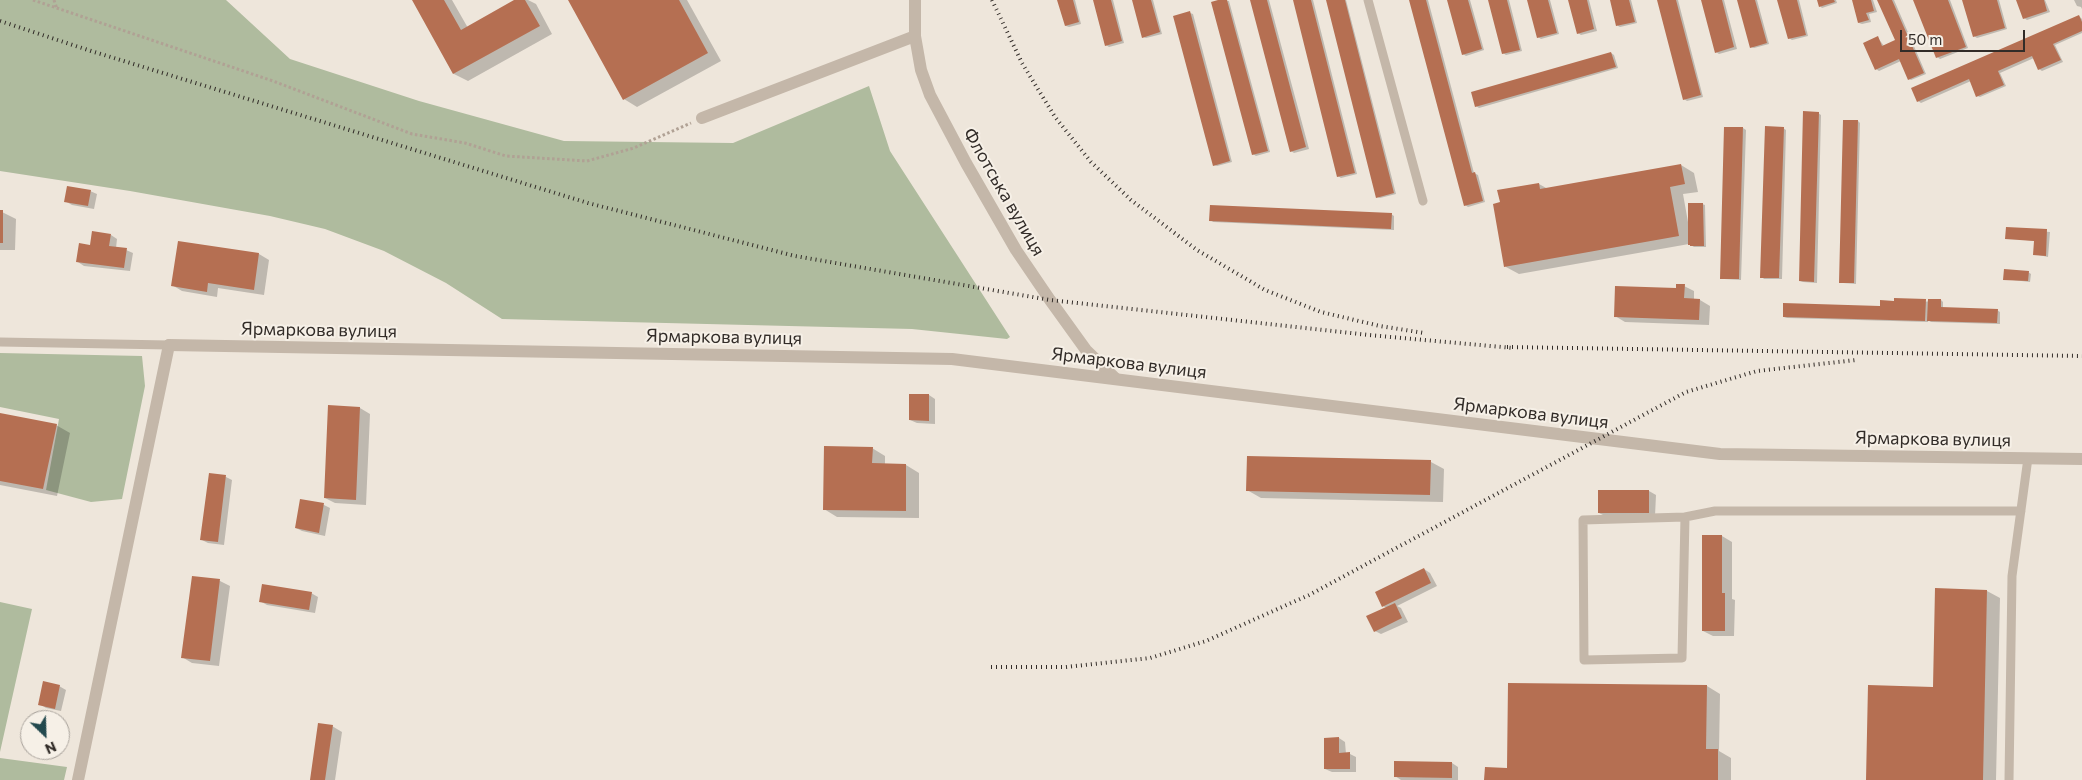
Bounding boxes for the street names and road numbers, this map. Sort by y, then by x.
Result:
street label: Флотська вулиця [959,124,1049,260]
street label: Ярмаркова вулиця [241,318,397,342]
street label: Ярмаркова вулиця [646,325,802,349]
street label: Ярмаркова вулиця [1050,343,1208,383]
street label: Ярмаркова вулиця [1452,393,1610,433]
street label: Ярмаркова вулиця [1855,427,2011,451]

